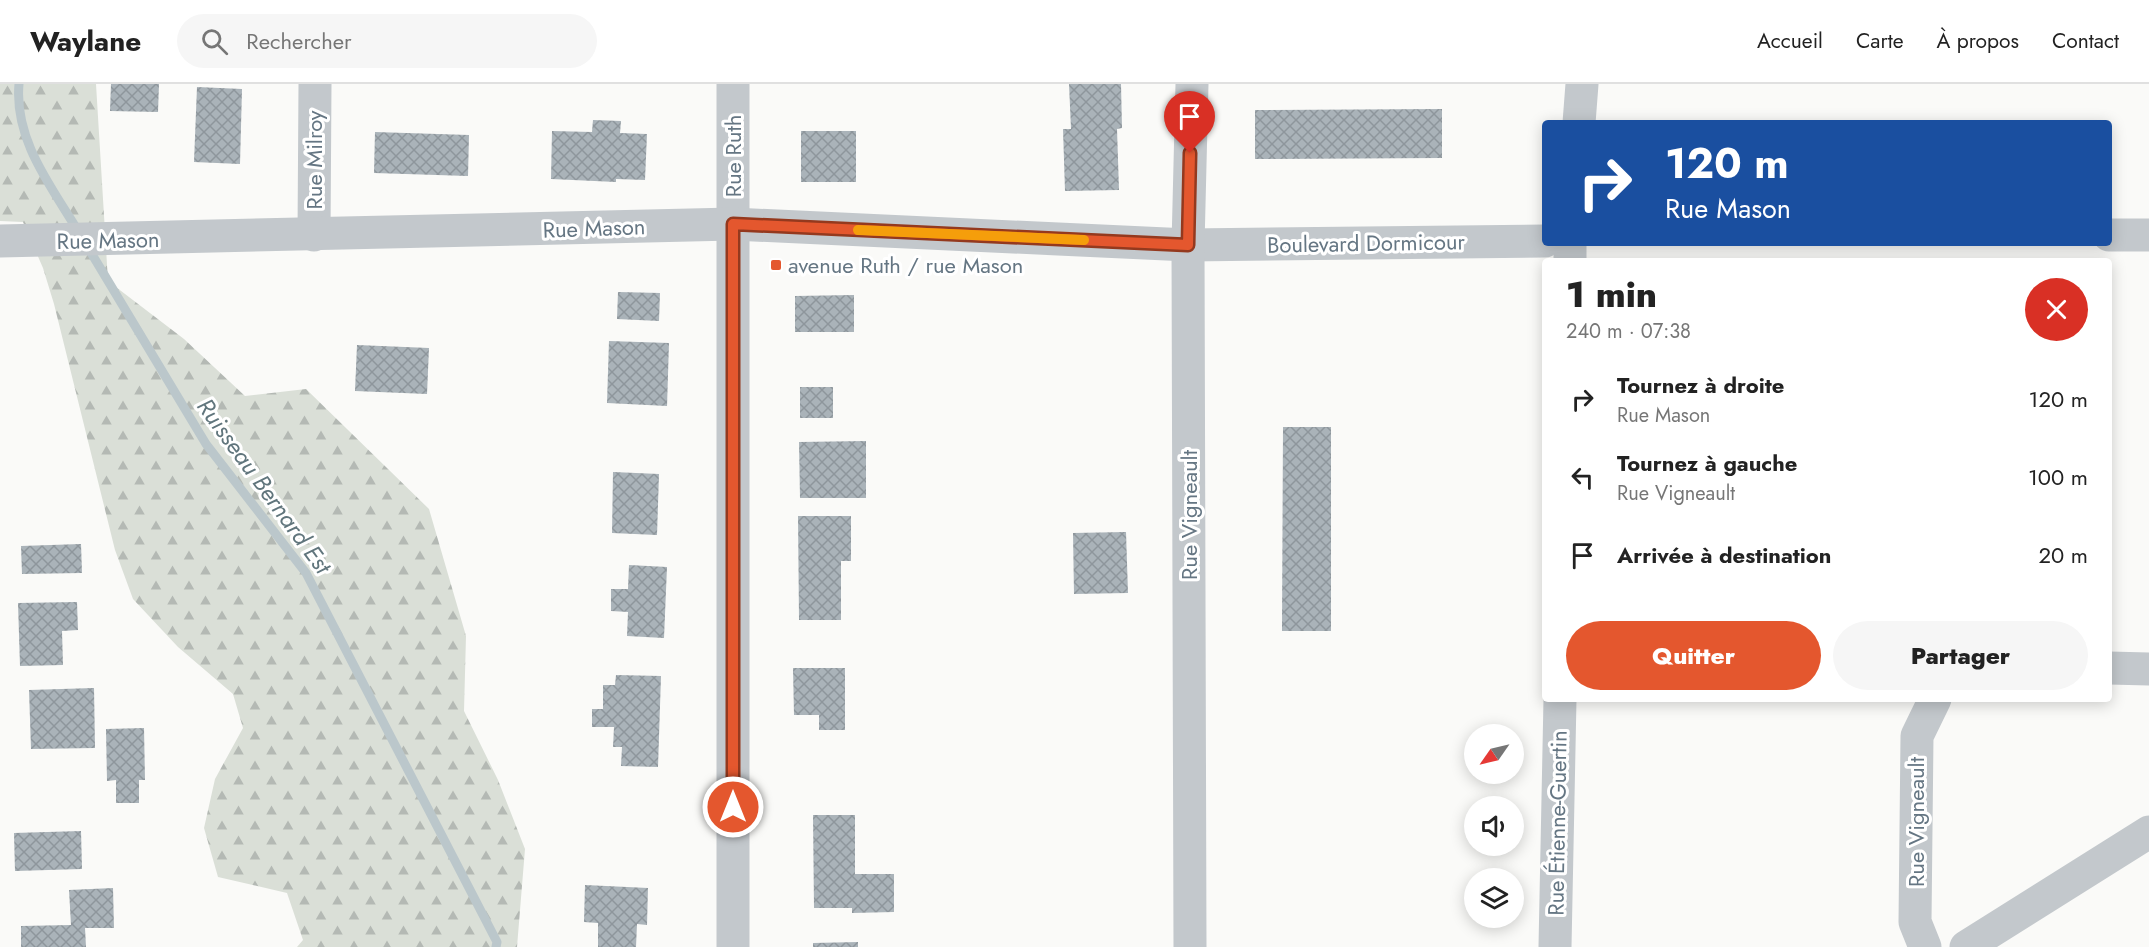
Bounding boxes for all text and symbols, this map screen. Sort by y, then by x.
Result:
search box [177,14,597,68]
text: Waylane [30,21,141,62]
icon: search [198,25,231,58]
text: Rechercher [246,25,352,57]
text: Accueil [1757,26,1823,56]
text: Carte [1856,26,1904,56]
text: À propos [1937,26,2019,56]
text: Contact [2052,26,2119,56]
pin [1164,91,1215,153]
icon: arrive [1173,100,1206,133]
street label: Rue Milroy [298,110,330,209]
street label: Rue Ruth [717,115,749,197]
text: 120 m [1665,133,1789,194]
icon: right [1566,144,1644,222]
text: Rue Mason [1665,189,1791,228]
street label: Rue Mason [542,210,646,246]
street label: Rue Mason [56,223,160,257]
street label: Boulevard Dormicour [1267,225,1466,261]
place label: avenue Ruth / rue Mason [788,249,1023,281]
marker: avenue Ruth / rue Mason [769,258,783,272]
text: 1 min [1566,268,1657,320]
button: close [2025,278,2088,341]
text: 240 m · 07:38 [1566,317,1691,346]
text: Tournez à droite [1617,369,1784,401]
icon: right [1566,383,1599,416]
text: 120 m [2029,383,2088,415]
water label: Ruisseau Bernard Est [189,391,341,582]
text: Rue Mason [1617,401,1710,430]
text: Tournez à gauche [1617,447,1797,479]
street label: Rue Vigneault [1173,449,1205,580]
icon: left [1566,461,1599,494]
text: 100 m [2028,461,2088,493]
text: Rue Vigneault [1617,479,1735,508]
icon: arrive [1566,539,1599,572]
text: Arrivée à destination [1617,539,1831,571]
text: 20 m [2039,539,2088,571]
button: Quitter [1566,621,1821,690]
button: Partager [1833,621,2088,690]
north arrow [1464,724,1524,784]
map controls [1464,724,1524,928]
street label: Rue Étienne-Guertin [1539,730,1575,916]
street label: Rue Vigneault [1900,756,1932,887]
position arrow [701,775,765,839]
button: sound [1464,796,1524,856]
button: layers [1464,868,1524,928]

